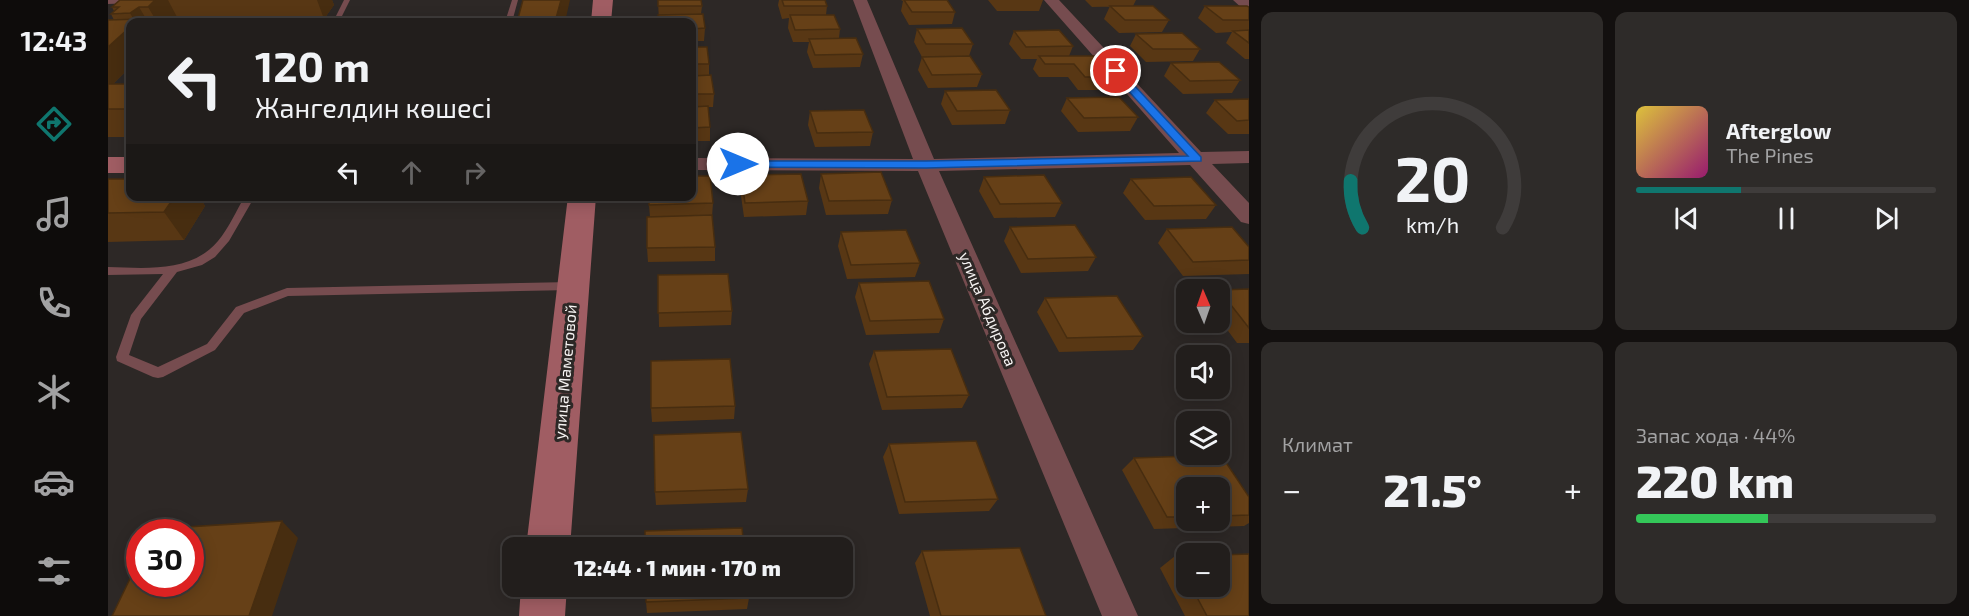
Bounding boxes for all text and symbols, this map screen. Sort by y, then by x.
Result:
text: 12:43 [21,24,87,56]
text: 120 m [255,40,370,90]
icon: left [156,42,234,120]
pin [1090,45,1141,96]
icon: arrive [1099,54,1132,87]
text: Жангелдин көшесі [255,91,492,123]
icon: directions [33,103,75,145]
text: Afterglow [1726,117,1831,143]
position arrow [706,132,770,196]
text: 20 [1394,140,1470,215]
text: The Pines [1726,143,1814,167]
icon: left [332,156,365,189]
icon: ahead [395,156,428,189]
icon: right [458,156,491,189]
icon: music [33,193,75,235]
icon: previous [1670,202,1703,235]
icon: pause [1770,202,1803,235]
icon: next [1870,202,1903,235]
text: km/h [1405,212,1459,237]
street label: улица Абдирова [955,249,1021,369]
north arrow [1176,279,1230,333]
map controls [1176,279,1230,597]
icon: phone [33,282,75,324]
street label: улица Маметовой [549,304,581,440]
button: sound [1176,345,1230,399]
icon: climate [33,371,75,413]
button: layers [1176,411,1230,465]
text: Запас хода · 44% [1636,423,1795,447]
text: Климат [1282,432,1353,456]
text: 220 km [1636,453,1794,507]
icon: car [33,461,75,503]
text: 21.5° [1383,462,1482,516]
text: − [1282,469,1301,509]
text: + [1564,469,1582,509]
button: + [1176,477,1230,531]
speed limit sign: 30 [126,519,204,597]
button: − [1176,543,1230,597]
icon: filters [33,550,75,592]
text: 12:44 · 1 мин · 170 m [574,554,781,580]

